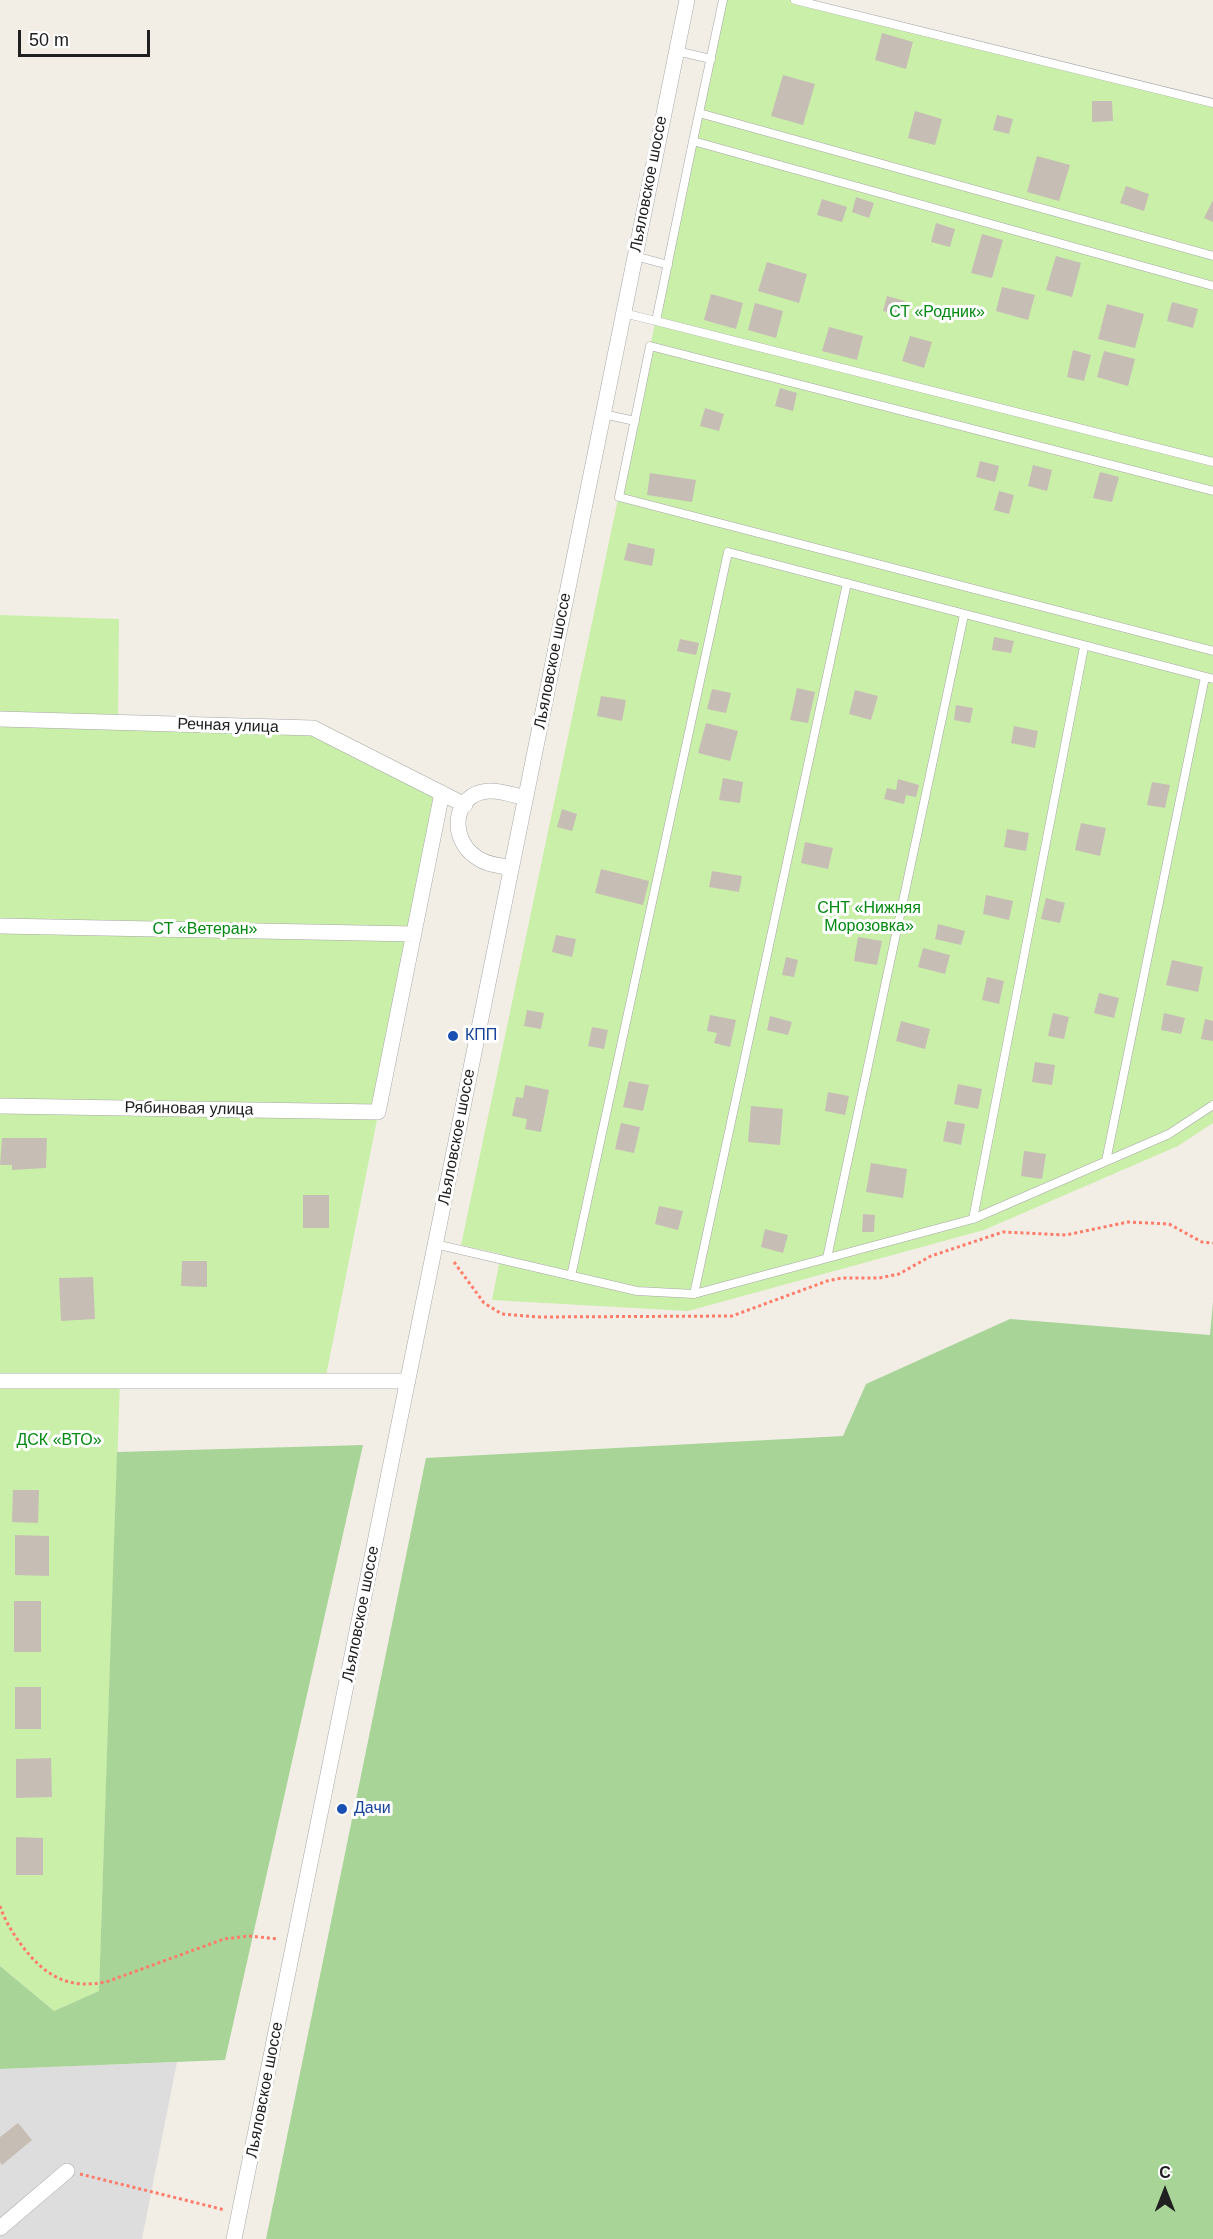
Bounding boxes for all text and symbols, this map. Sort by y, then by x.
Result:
scale bar [21,18,153,56]
text: 50 m [29,30,69,50]
street label: Льяловское шоссе [626,114,672,254]
park label: СТ «Родник» [889,303,985,323]
street label: Льяловское шоссе [530,591,576,731]
street label: Речная улица [177,715,279,737]
park label: СНТ «Нижняя Морозовка» [817,899,921,937]
park label: СТ «Ветеран» [153,920,257,940]
place label: КПП [465,1026,497,1046]
marker: КПП [446,1029,460,1043]
street label: Льяловское шоссе [434,1067,480,1207]
street label: Рябиновая улица [124,1098,254,1120]
park label: ДСК «ВТО» [16,1431,102,1451]
street label: Льяловское шоссе [338,1544,384,1684]
place label: Дачи [354,1799,391,1819]
marker: Дачи [335,1802,349,1816]
street label: Льяловское шоссе [242,2020,288,2160]
north arrow [1135,2161,1195,2221]
text: С [1159,2164,1171,2181]

